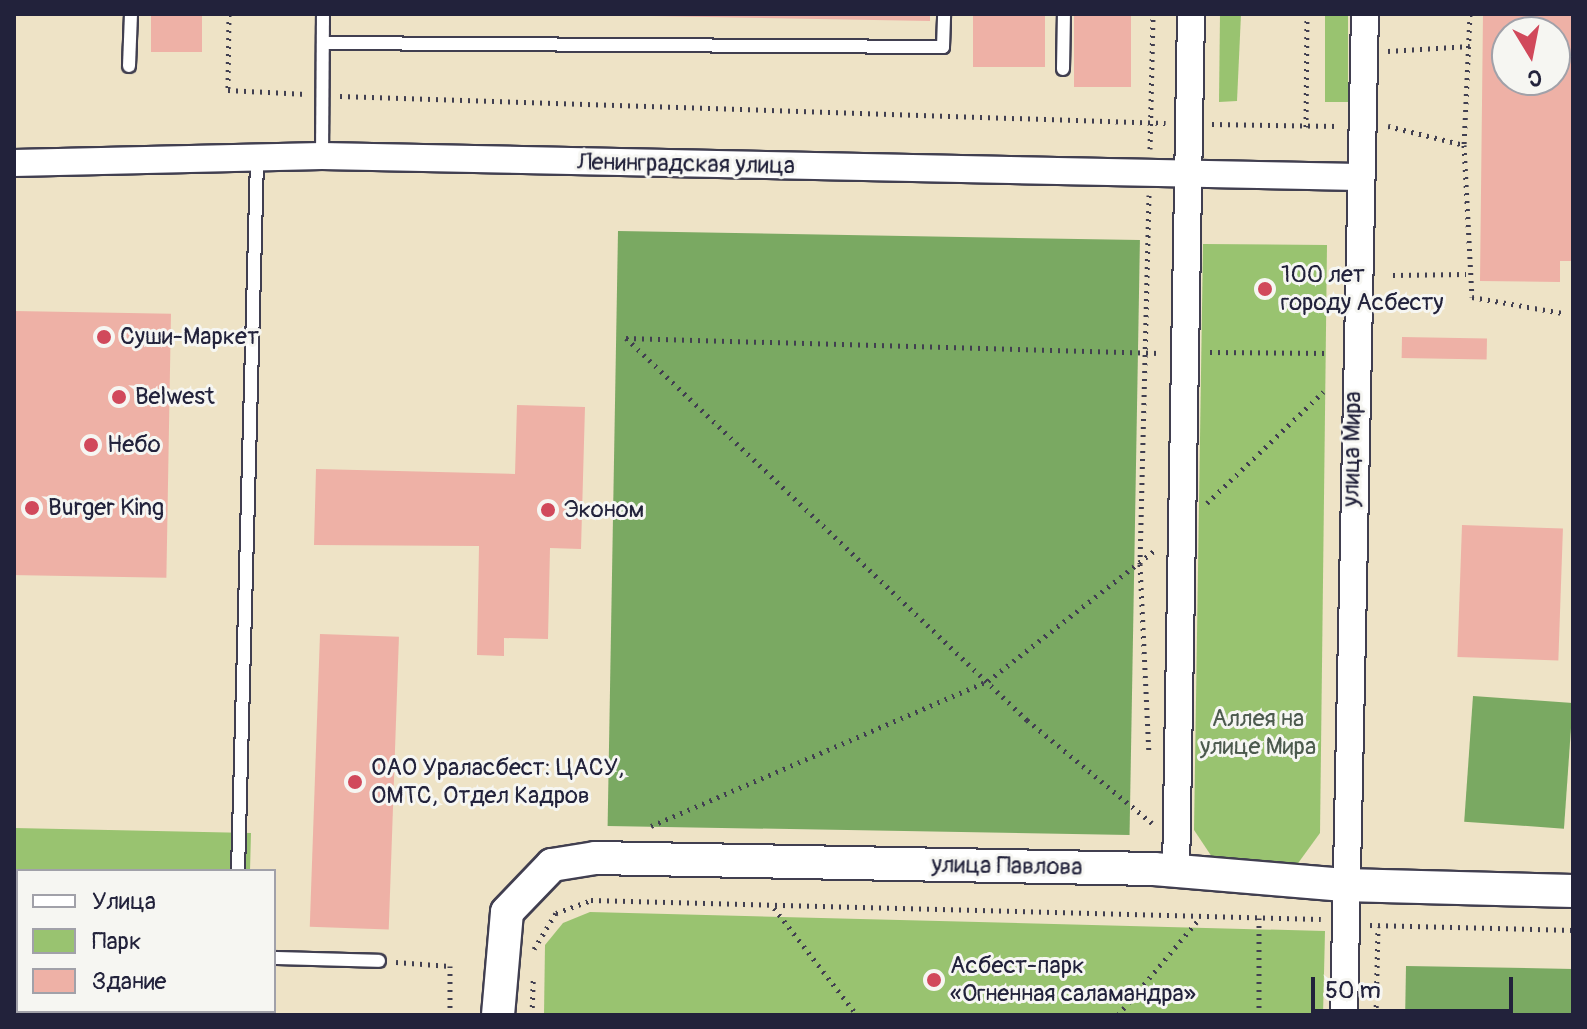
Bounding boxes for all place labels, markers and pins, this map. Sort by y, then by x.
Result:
place label: 100 лет городу Асбесту [1281,261,1444,317]
marker: 100 лет городу Асбесту [1256,280,1274,298]
place label: Суши-Маркет [120,323,259,351]
marker: Суши-Маркет [95,328,113,346]
place label: Belwest [135,383,215,411]
marker: Belwest [110,388,128,406]
place label: Небо [107,431,161,459]
marker: Небо [82,436,100,454]
place label: Burger King [48,494,164,522]
place label: Эконом [564,496,644,524]
marker: Burger King [23,499,41,517]
marker: Эконом [539,501,557,519]
place label: ОАО Ураласбест: ЦАСУ, ОМТС, Отдел Кадров [371,754,624,810]
marker: ОАО Ураласбест: ЦАСУ, ОМТС, Отдел Кадров [346,773,364,791]
place label: Асбест-парк «Огненная саламандра» [950,952,1196,1008]
marker: Асбест-парк «Огненная саламандра» [925,971,943,989]

